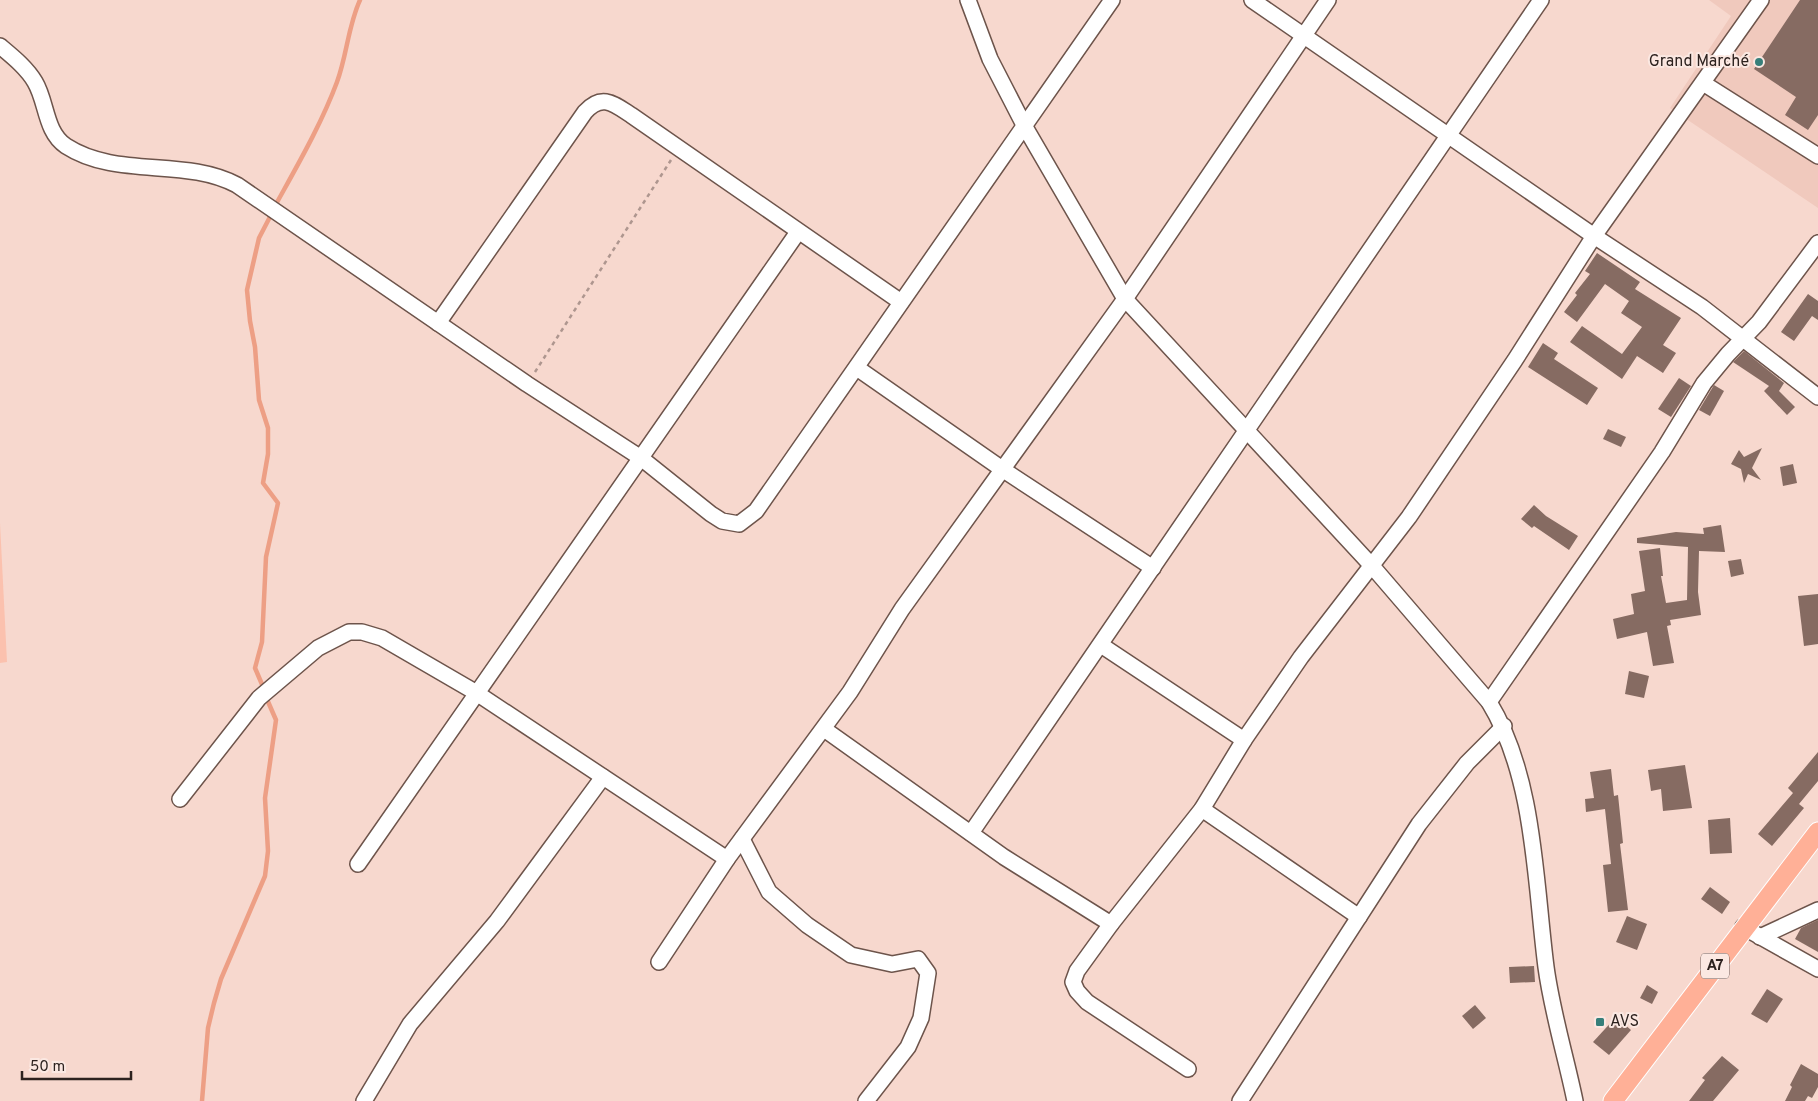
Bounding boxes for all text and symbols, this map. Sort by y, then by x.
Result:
place label: Grand Marché [1649,52,1749,72]
marker: Grand Marché [1753,56,1765,68]
road number: A7 [1701,954,1729,978]
place label: AVS [1610,1012,1639,1032]
marker: AVS [1594,1016,1606,1028]
scale bar [22,1048,131,1080]
text: 50 m [30,1058,65,1077]

